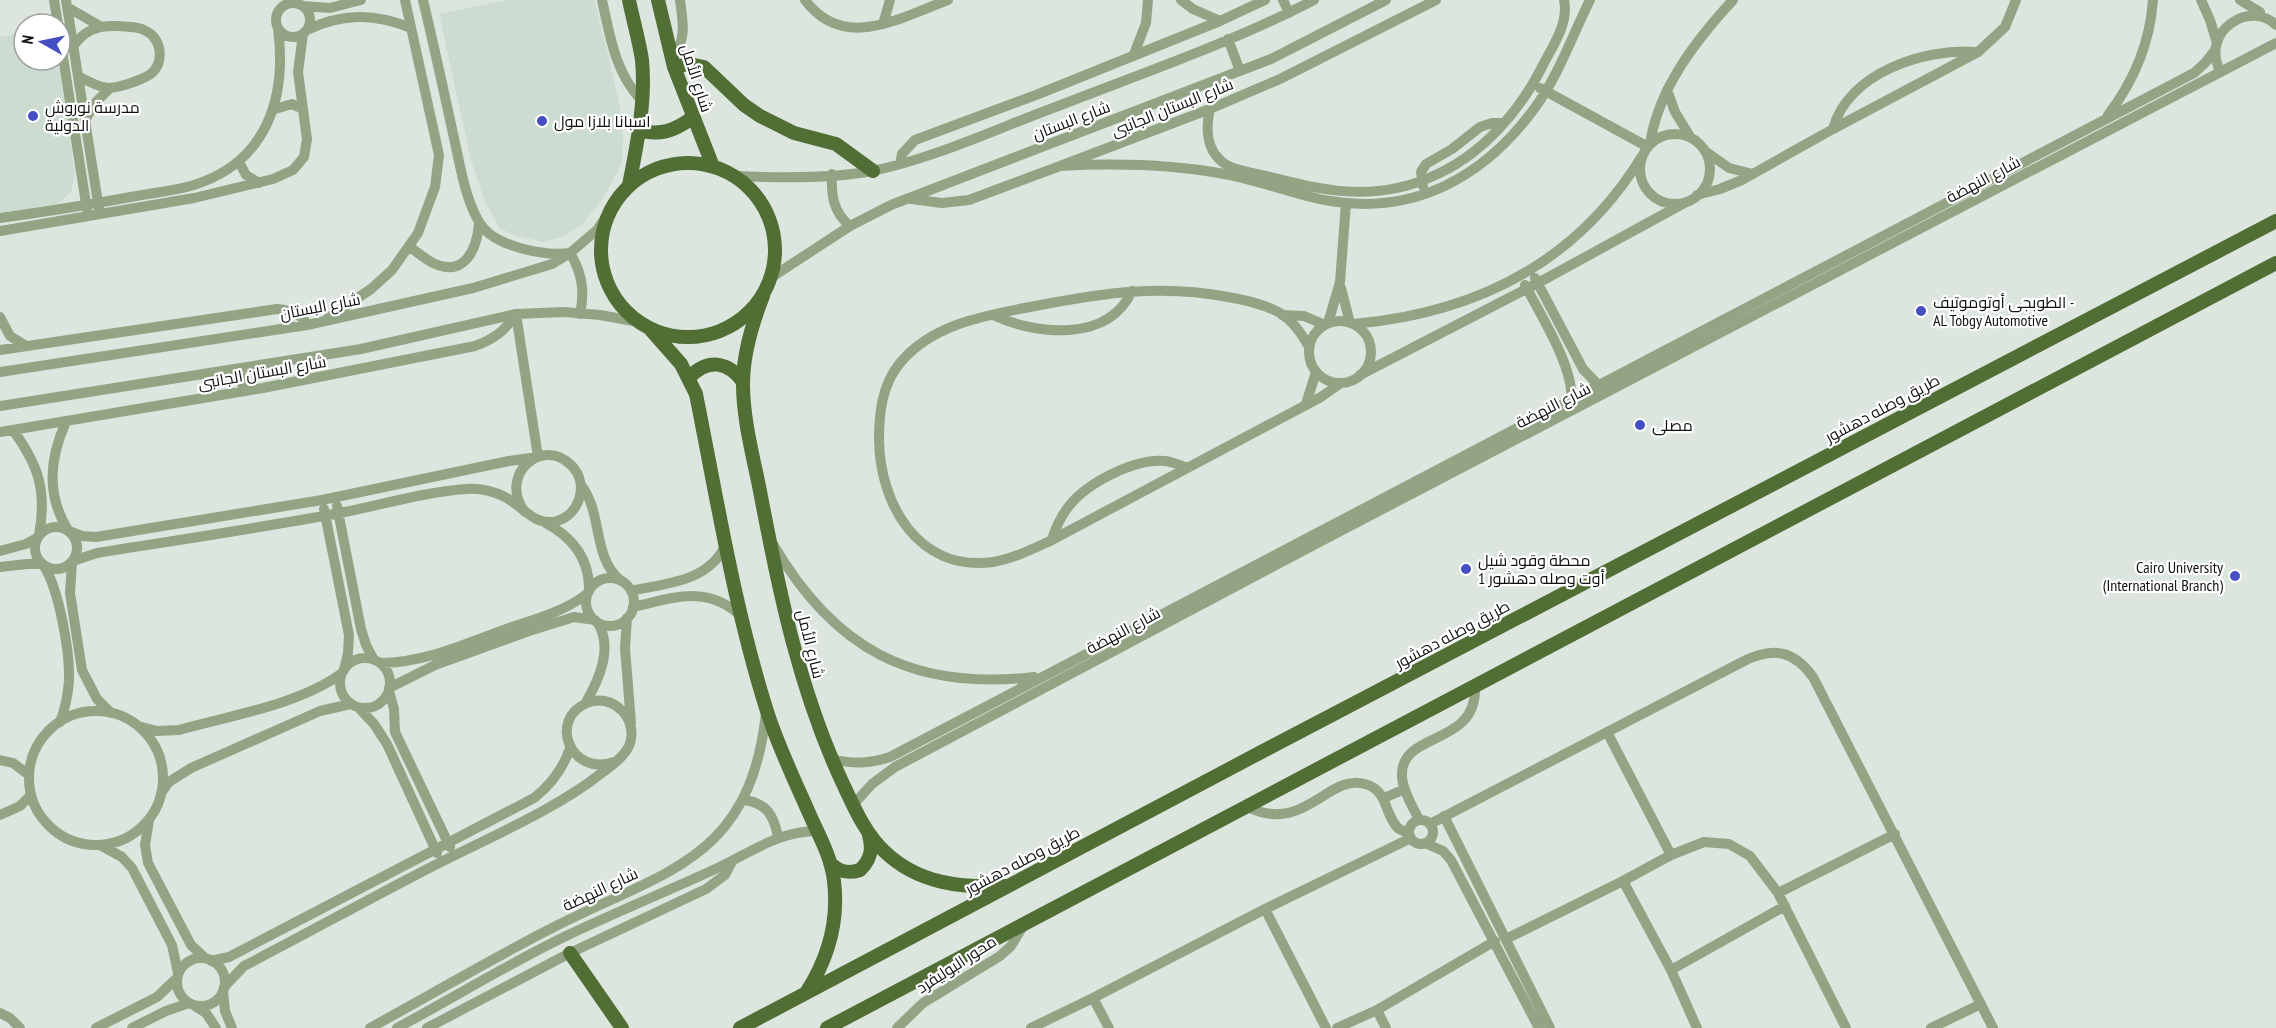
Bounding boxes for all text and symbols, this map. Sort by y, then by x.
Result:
north arrow [12,12,72,72]
text: N [17,34,38,45]
street label: شارع الأمل [675,41,717,115]
street label: شارع البستان الجانبى [1108,73,1237,143]
street label: شارع البستان [1029,96,1113,146]
place label: مدرسة نوروش الدولية [45,97,140,135]
marker: مدرسة نوروش الدولية [26,109,40,123]
place label: اسبانا بلازا مول [554,111,650,132]
marker: اسبانا بلازا مول [535,114,549,128]
street label: شارع النهضة [1942,151,2025,209]
street label: شارع البستان [278,288,362,326]
place label: الطوبجى أوتوموتيف - AL Tobgy Automotive [1933,292,2074,330]
marker: الطوبجى أوتوموتيف - AL Tobgy Automotive [1914,304,1928,318]
street label: شارع البستان الجانبى [196,351,328,395]
street label: طريق وصله دهشور [1820,369,1943,448]
street label: شارع النهضة [1512,378,1595,434]
place label: مصلى [1652,415,1693,436]
marker: مصلى [1633,418,1647,432]
place label: محطة وقود شيل أوت وصله دهشور 1 [1478,550,1605,588]
place label: Cairo University (International Branch) [2103,557,2223,595]
marker: محطة وقود شيل أوت وصله دهشور 1 [1459,562,1473,576]
marker: Cairo University (International Branch) [2228,569,2242,583]
street label: طريق وصله دهشور [1390,595,1513,674]
street label: شارع النهضة [1082,602,1165,660]
street label: شارع الأمل [791,607,829,681]
street label: طريق وصله دهشور [960,821,1083,900]
street label: شارع النهضة [559,863,642,917]
street label: محور البوليفرد [912,931,1000,997]

